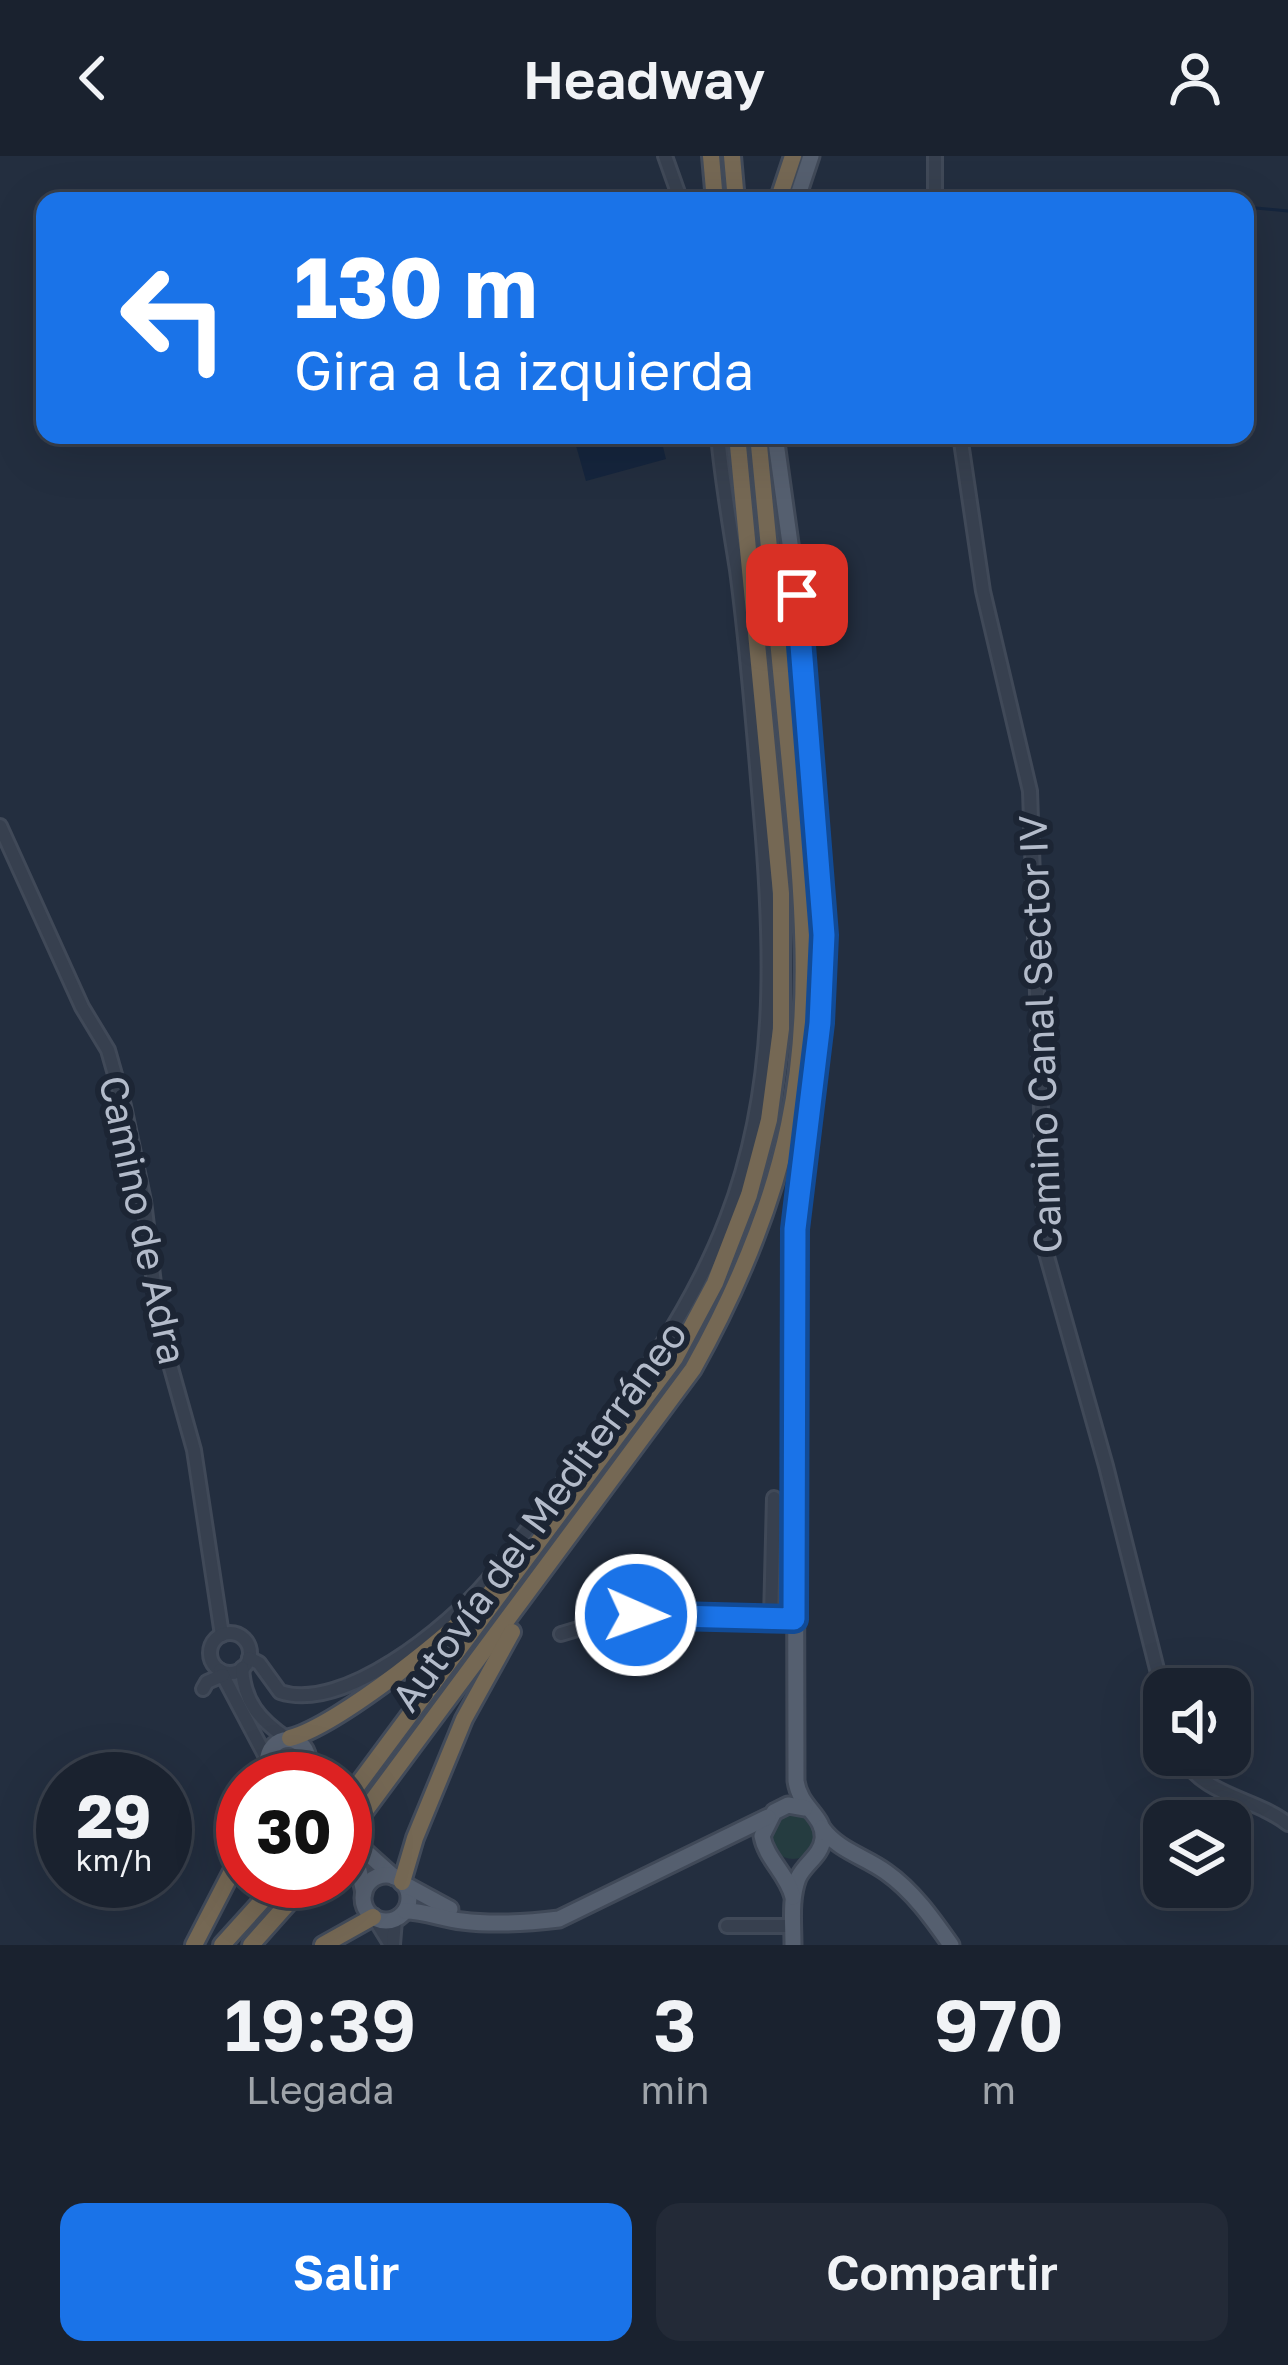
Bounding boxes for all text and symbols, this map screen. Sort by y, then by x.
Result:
icon: back [60,45,126,111]
icon: person [1162,45,1228,111]
text: Headway [523,46,765,111]
text: 130 m [294,236,538,336]
icon: left [96,240,252,396]
text: Gira a la izquierda [294,337,754,402]
pin [746,544,848,646]
icon: arrive [764,562,830,628]
street label: Camino Canal Sector IV [1008,814,1071,1254]
street label: Camino de Adra [90,1071,197,1368]
street label: Autovía del Mediterráneo [381,1311,696,1720]
position arrow [573,1552,699,1678]
map controls [1143,1668,1251,1908]
button: sound [1143,1668,1251,1776]
speed limit sign: 30 [216,1752,372,1908]
text: 29 [77,1779,151,1851]
button: layers [1143,1800,1251,1908]
text: km/h [76,1842,152,1878]
text: 19:39 [224,1980,416,2067]
text: 3 [653,1980,697,2067]
text: 970 [934,1980,1064,2067]
text: Llegada [246,2066,395,2113]
text: min [641,2066,710,2113]
text: m [982,2066,1016,2113]
button: Salir [60,2203,632,2341]
button: Compartir [656,2203,1228,2341]

